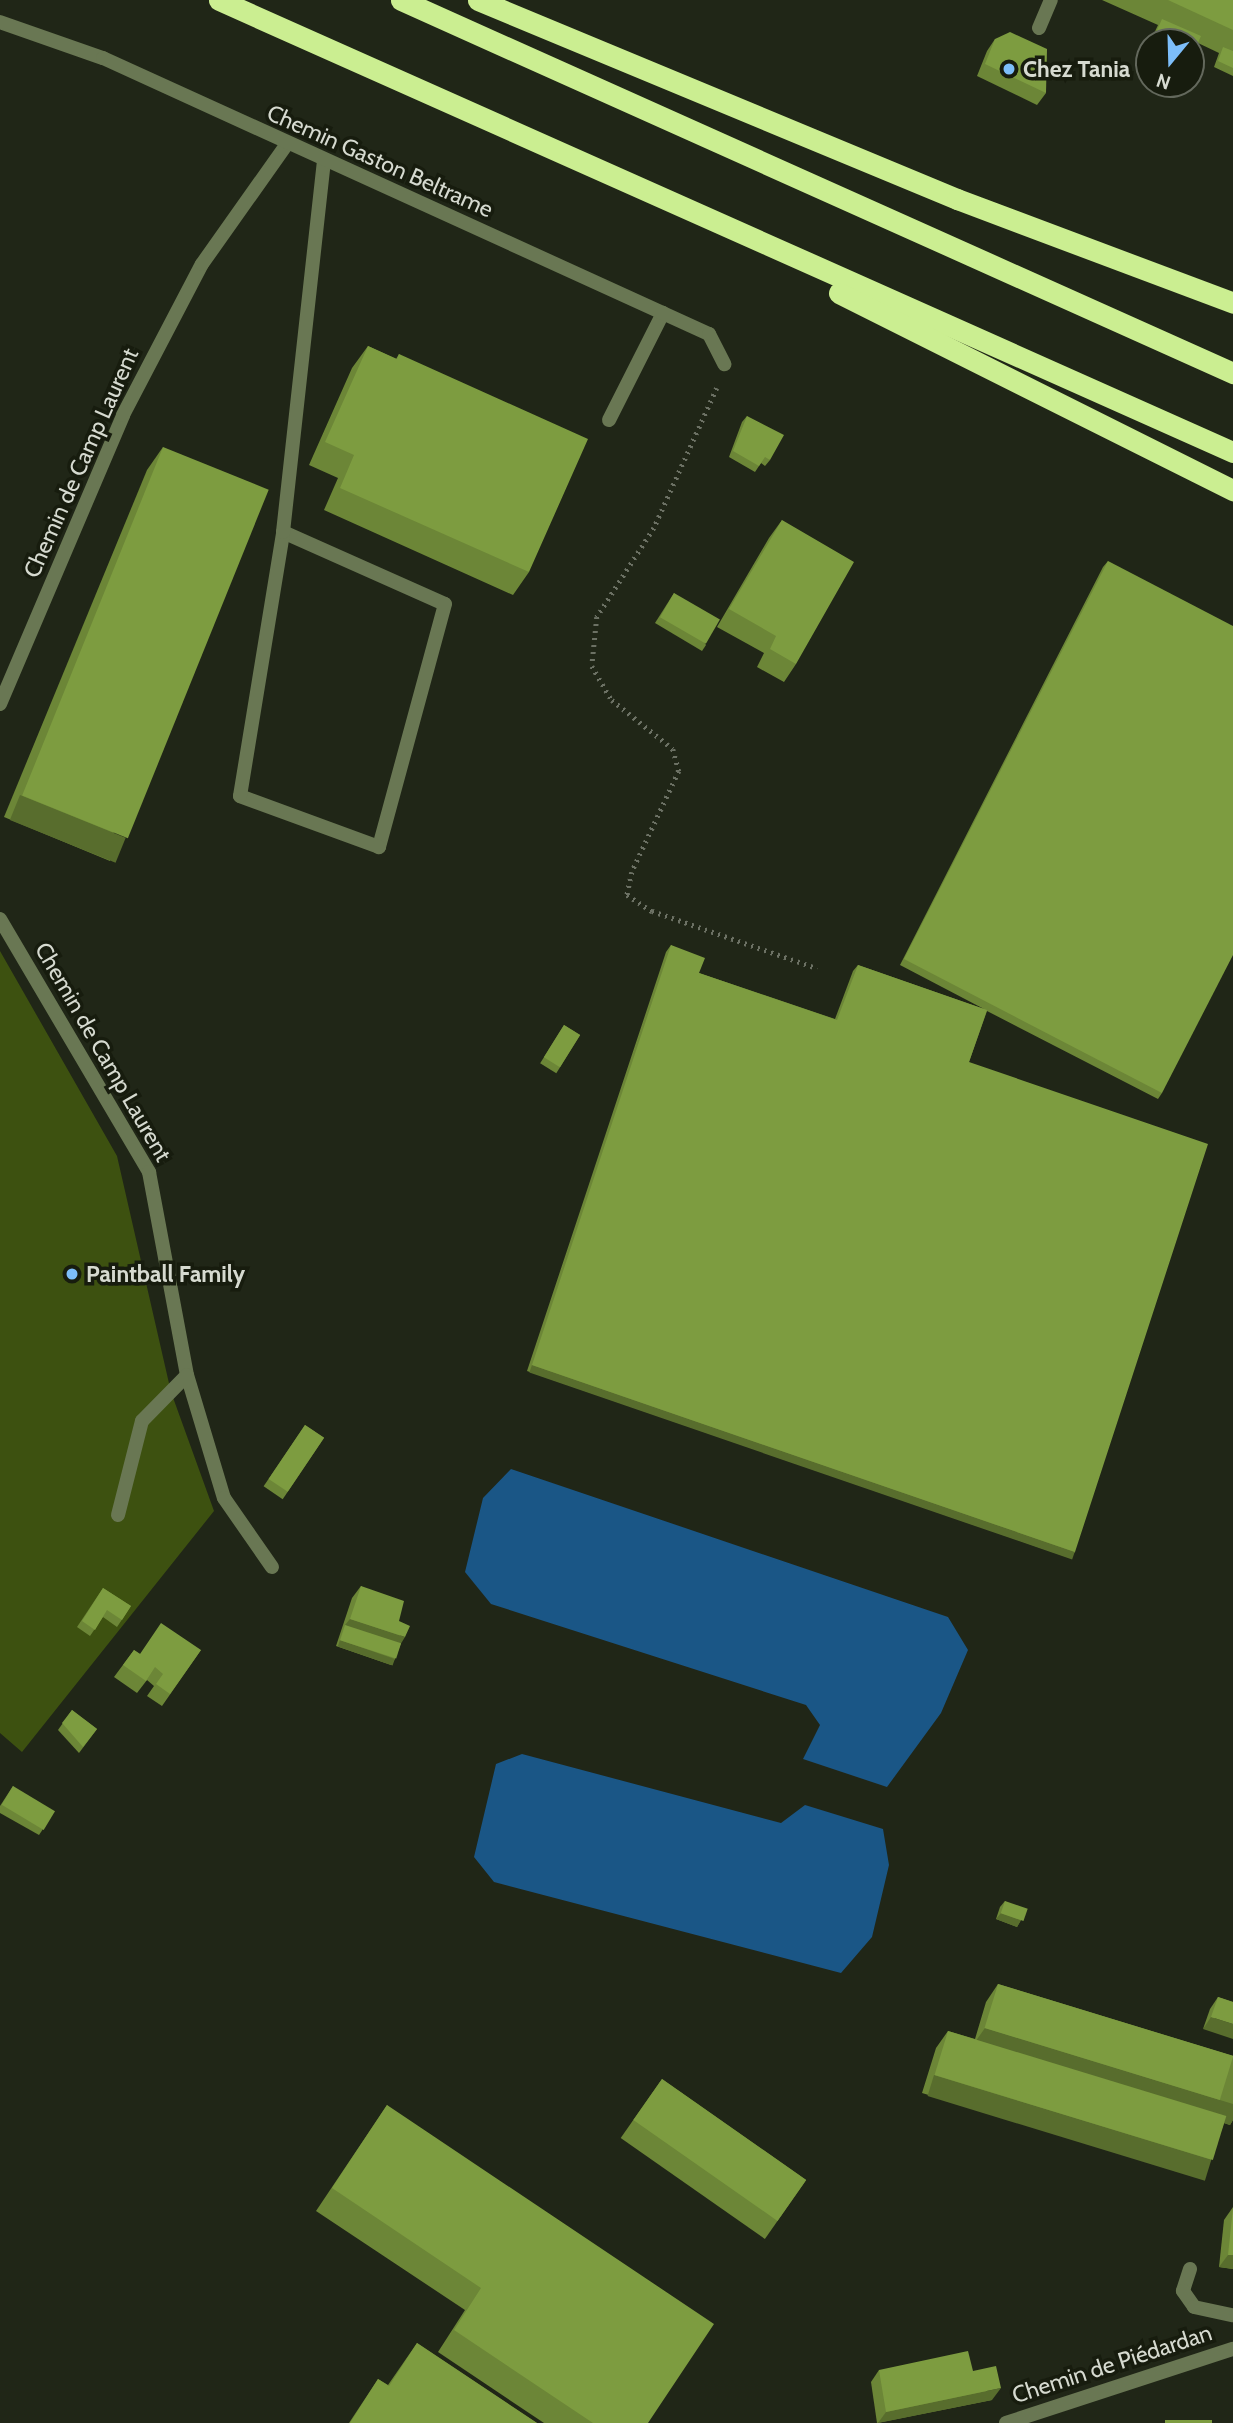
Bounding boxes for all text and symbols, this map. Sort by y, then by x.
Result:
north arrow [1135,28,1205,98]
place label: Chez Tania [1023,55,1130,83]
marker: Chez Tania [1001,61,1017,77]
text: N [1154,68,1174,94]
street label: Chemin Gaston Beltrame [263,99,497,223]
street label: Chemin de Camp Laurent [18,344,144,582]
street label: Chemin de Camp Laurent [29,938,177,1166]
place label: Paintball Family [86,1260,245,1288]
marker: Paintball Family [64,1266,80,1282]
street label: Chemin de Piédardan [1009,2319,1215,2409]

